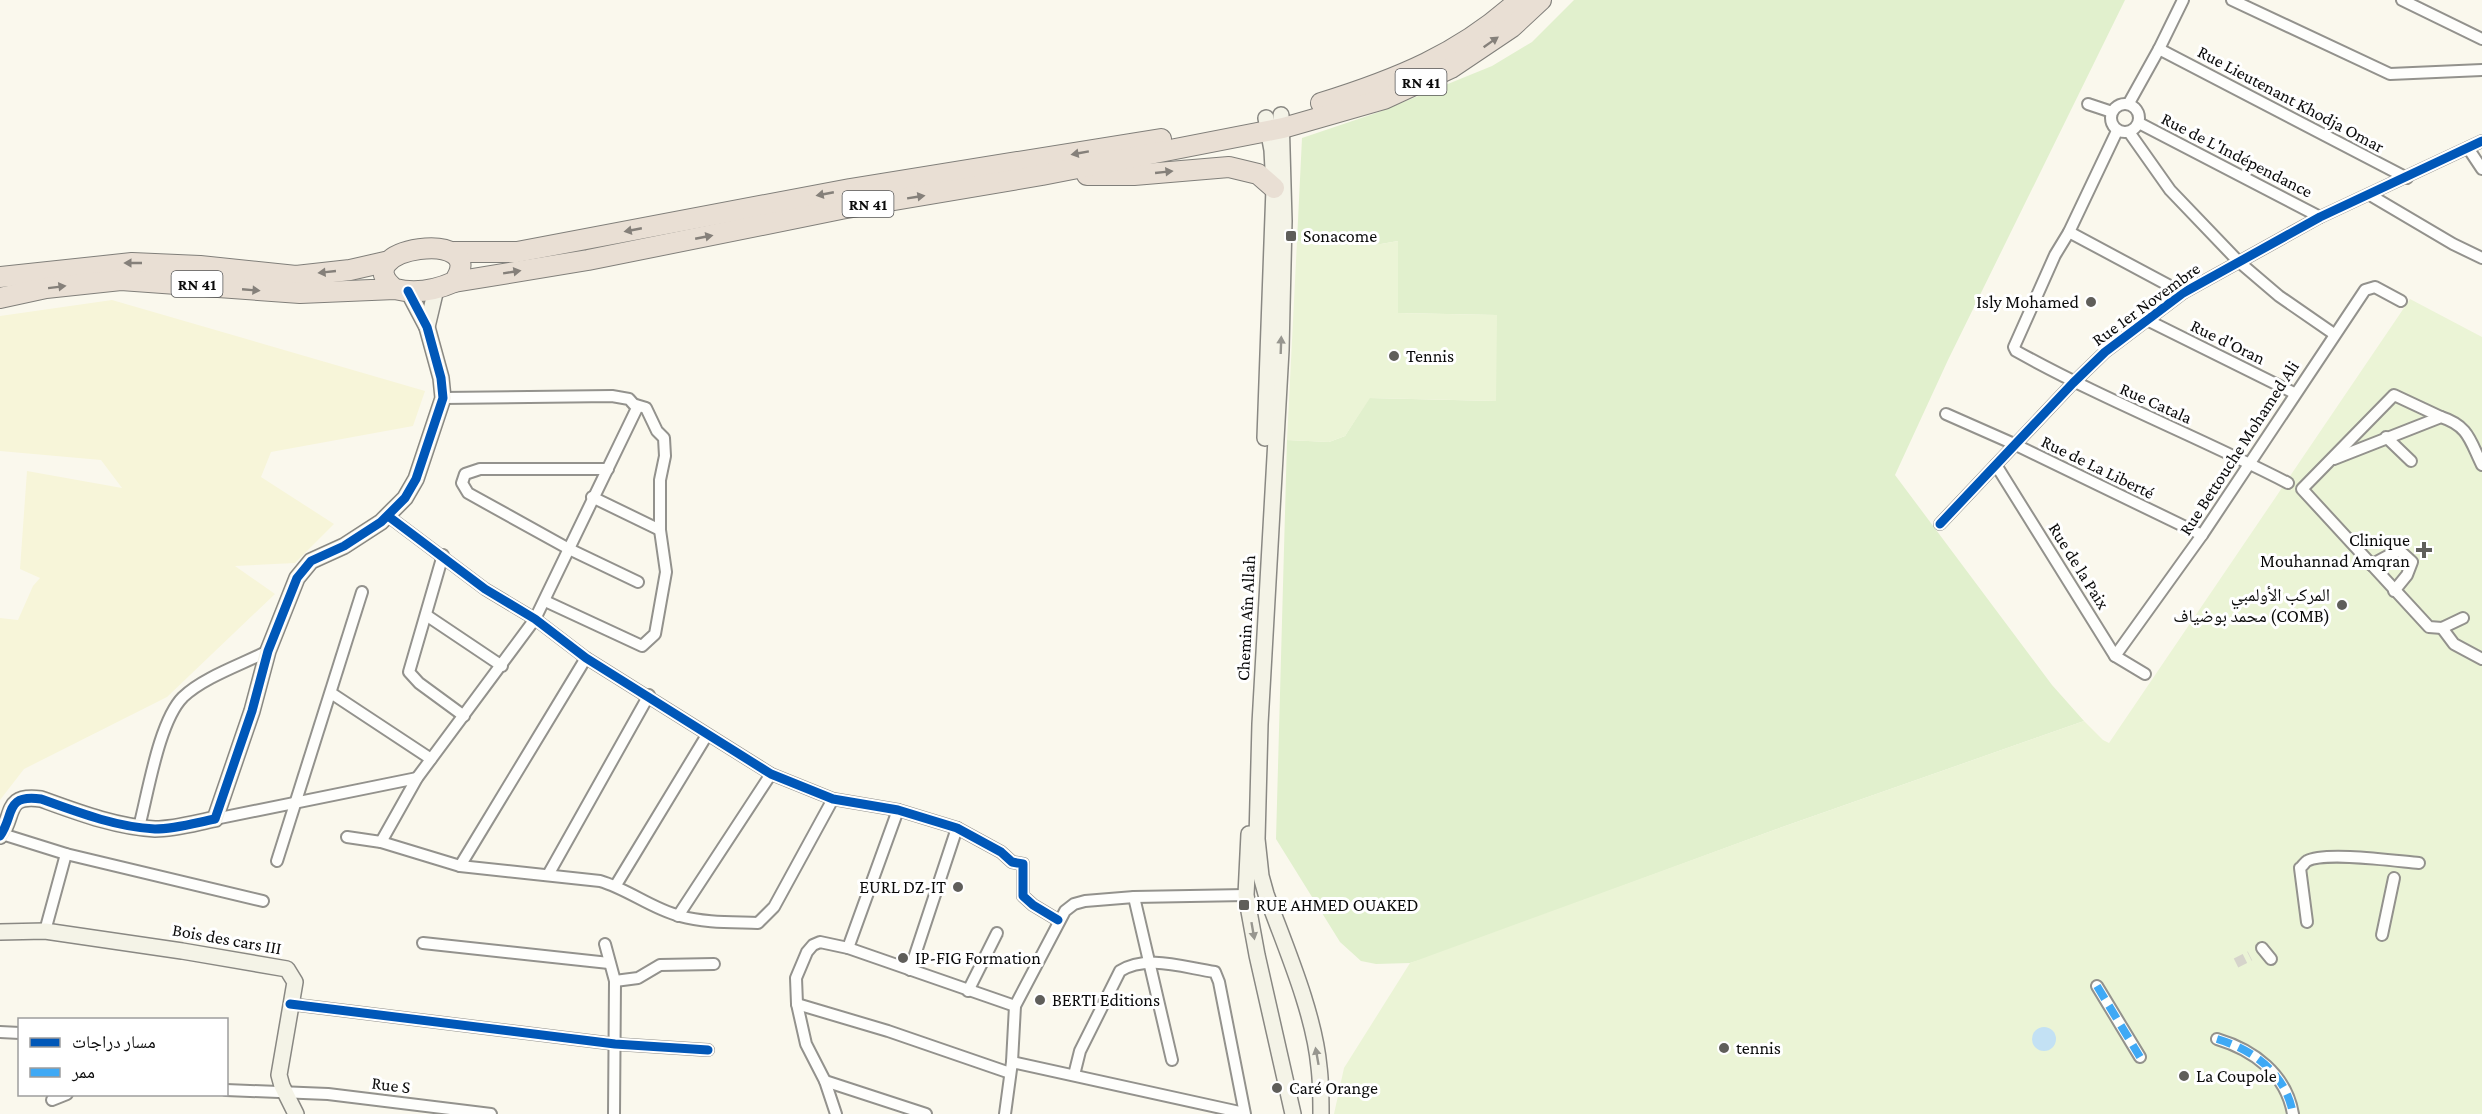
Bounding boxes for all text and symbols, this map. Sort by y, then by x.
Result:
one-way arrow [1482,36,1498,48]
street label: Rue Lieutenant Khodja Omar [2194,41,2388,158]
road number: RN 41 [1396,69,1446,95]
street label: Rue de L'Indépendance [2158,108,2316,202]
one-way arrow [1070,148,1089,157]
one-way arrow [1154,167,1173,177]
one-way arrow [815,190,834,199]
road number: RN 41 [842,191,894,217]
one-way arrow [907,192,926,201]
one-way arrow [624,226,643,235]
place label: Sonacome [1303,226,1377,246]
marker: Sonacome [1284,229,1298,243]
one-way arrow [694,232,713,241]
one-way arrow [124,258,143,268]
street label: Rue 1er Novembre [2088,258,2204,350]
one-way arrow [318,267,337,277]
one-way arrow [503,268,522,277]
road number: RN 41 [172,271,222,297]
one-way arrow [48,282,67,291]
one-way arrow [242,285,261,294]
place label: Isly Mohamed [1976,292,2080,312]
marker: Isly Mohamed [2084,295,2098,309]
street label: Rue d'Oran [2188,315,2269,369]
one-way arrow [1276,336,1285,355]
place label: Tennis [1406,346,1454,366]
marker: Tennis [1387,349,1401,363]
street label: Rue Bettouche Mohamed Ali [2175,357,2303,539]
street label: Rue Catala [2117,378,2195,428]
street label: Rue de La Liberté [2038,431,2158,503]
street label: Rue de la Paix [2045,519,2114,613]
place label: Clinique Mouhannad Amqran [2260,530,2410,571]
marker: Clinique Mouhannad Amqran [2415,541,2433,559]
street label: Chemin Aîn Allah [1233,554,1259,681]
place label: المركب الأولمبي محمد بوضياف (COMB) [2173,585,2330,627]
marker: المركب الأولمبي محمد بوضياف (COMB) [2335,598,2349,612]
place label: EURL DZ-IT [859,877,946,897]
marker: EURL DZ-IT [951,880,965,894]
place label: RUE AHMED OUAKED [1256,895,1418,915]
marker: RUE AHMED OUAKED [1237,898,1251,912]
street label: Bois des cars III [171,920,283,958]
one-way arrow [1249,922,1258,941]
place label: IP-FIG Formation [915,948,1041,968]
marker: IP-FIG Formation [896,951,910,965]
place label: BERTI Editions [1052,990,1160,1010]
marker: BERTI Editions [1033,993,1047,1007]
legend [18,1018,228,1096]
text: مسار دراجات [72,1032,156,1052]
place label: tennis [1736,1038,1781,1058]
marker: tennis [1717,1041,1731,1055]
one-way arrow [1312,1046,1321,1065]
text: ممر [71,1062,95,1082]
place label: La Coupole [2196,1066,2277,1086]
marker: La Coupole [2177,1069,2191,1083]
street label: Rue S [370,1073,412,1097]
place label: Caré Orange [1289,1078,1378,1098]
marker: Caré Orange [1270,1081,1284,1095]

